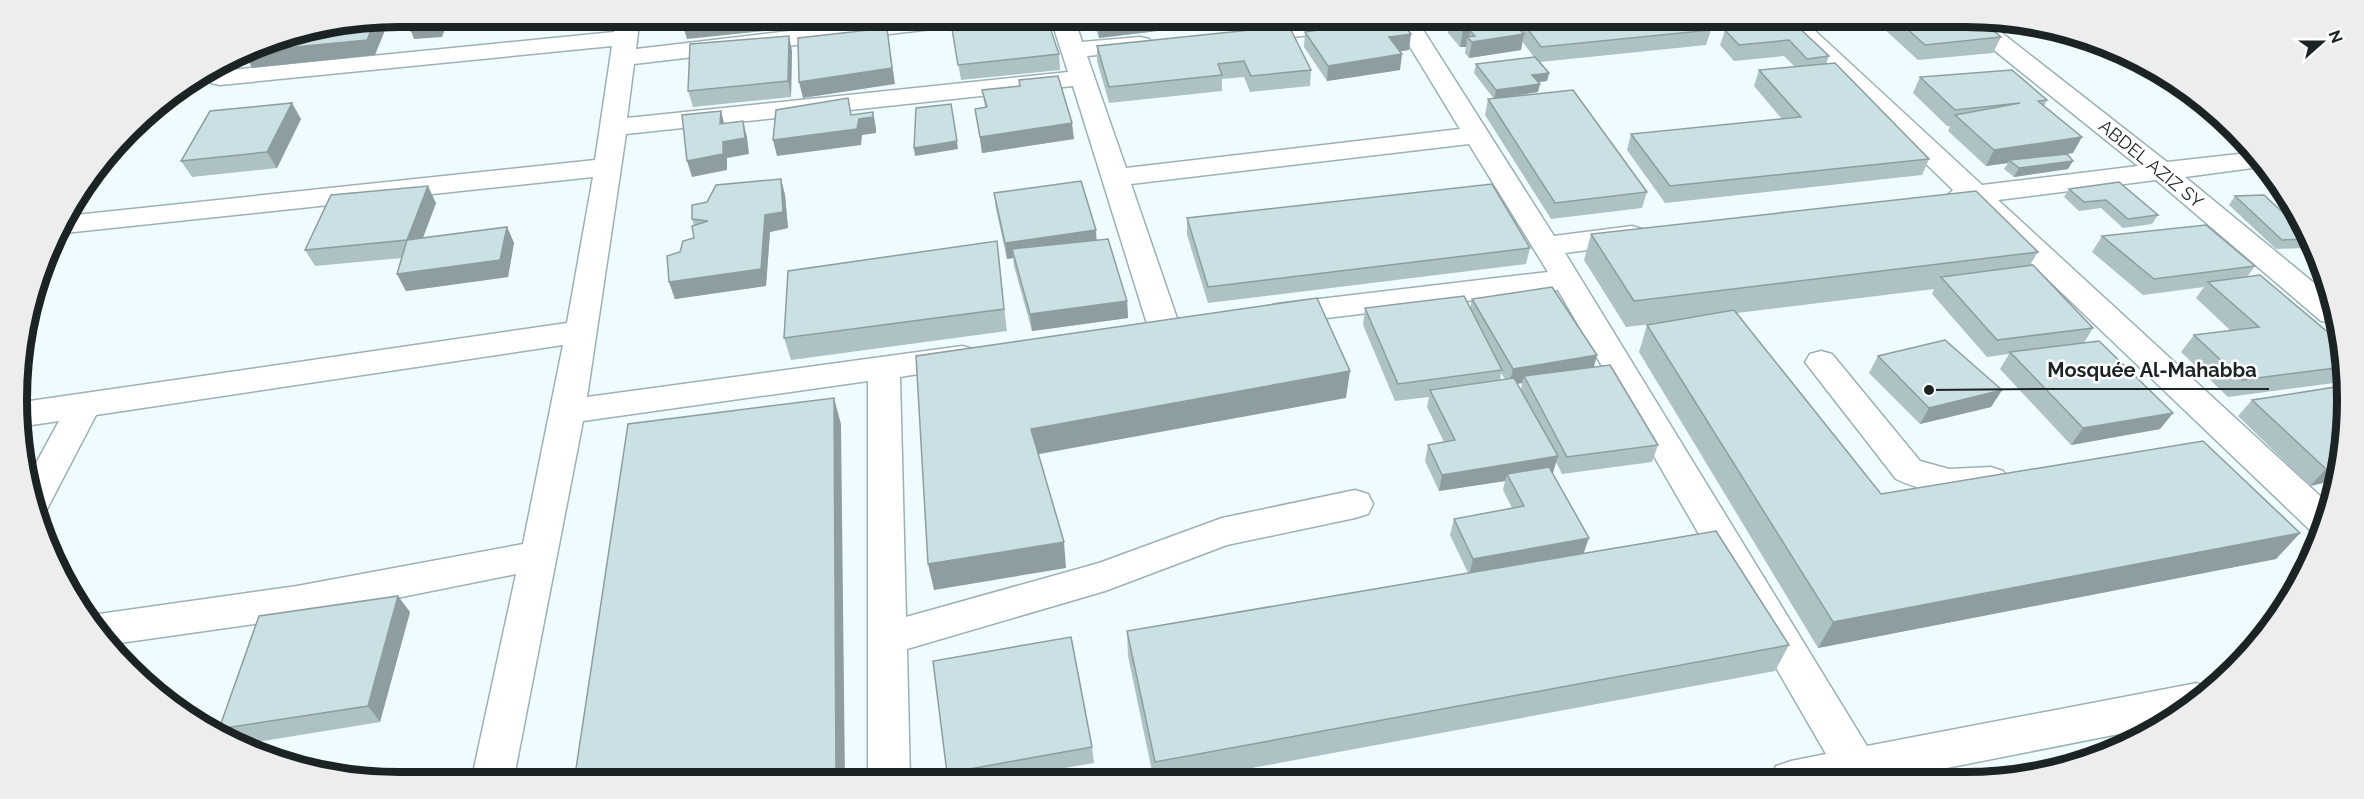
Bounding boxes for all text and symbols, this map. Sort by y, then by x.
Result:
north arrow [2292,12,2352,72]
text: N [2324,28,2347,46]
street label: ABDEL AZIZ SY [2095,115,2208,212]
callout: Mosquée Al-Mahabba [2035,351,2269,389]
text: Mosquée Al-Mahabba [2047,358,2257,382]

